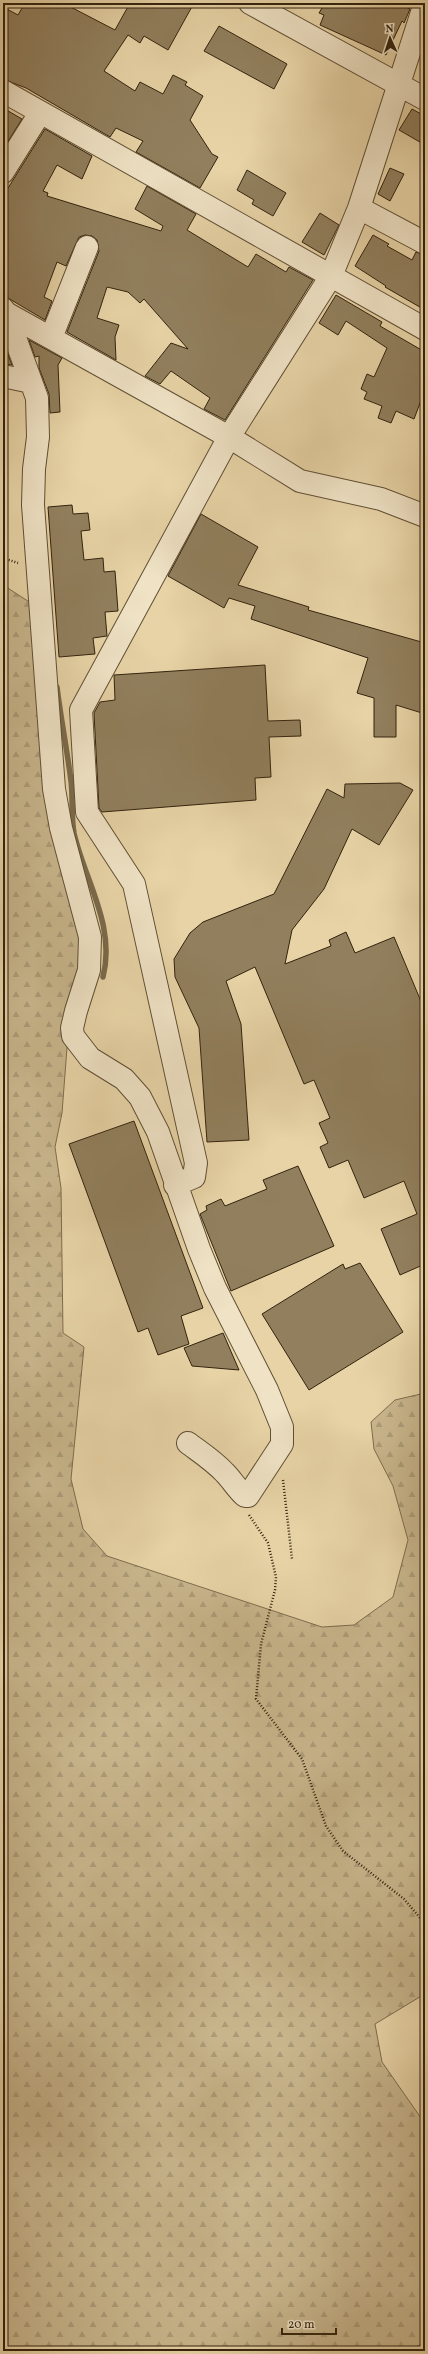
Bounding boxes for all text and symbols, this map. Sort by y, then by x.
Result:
north arrow [370,18,410,58]
text: N [385,22,394,37]
scale bar [282,2310,336,2336]
text: 20 m [288,2317,315,2333]

